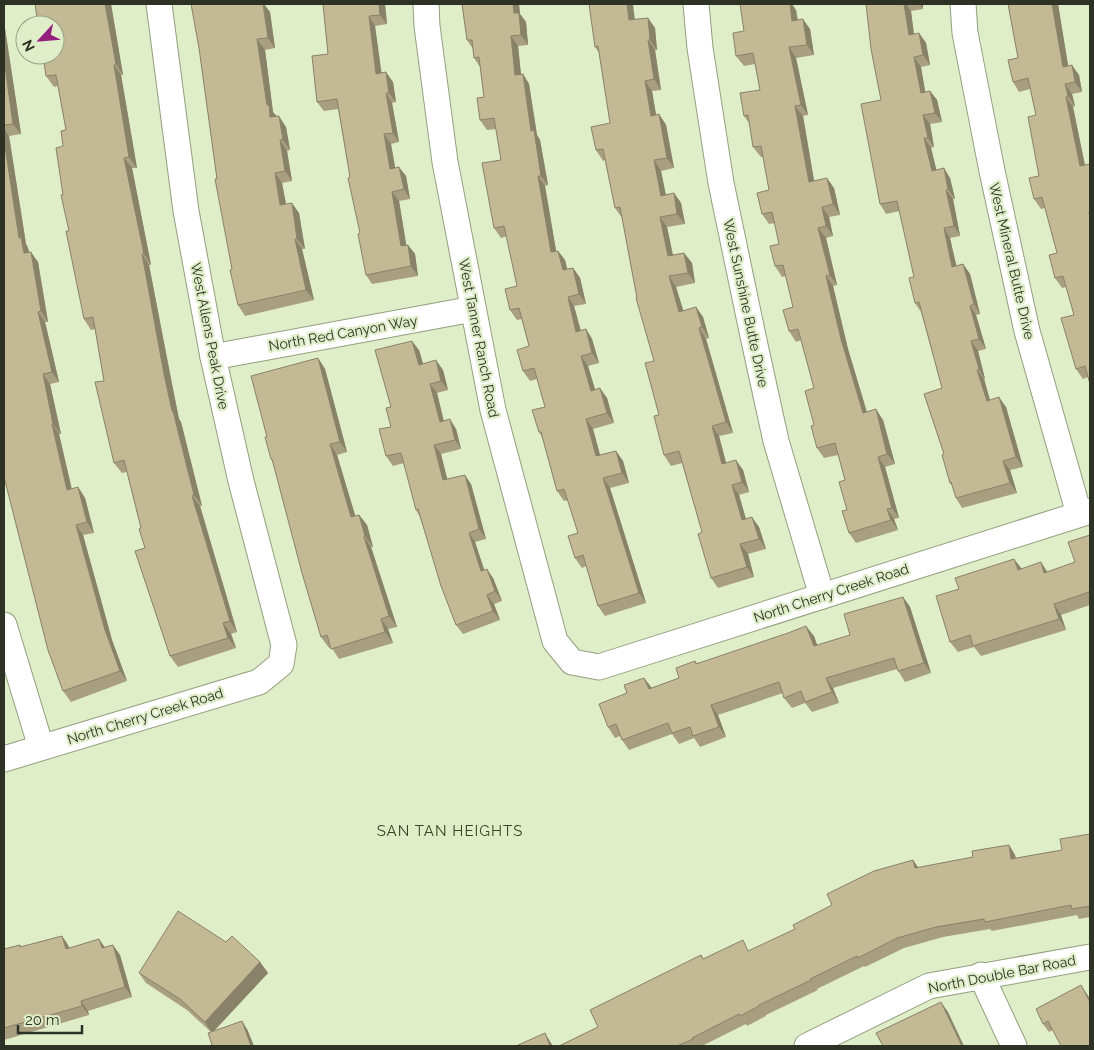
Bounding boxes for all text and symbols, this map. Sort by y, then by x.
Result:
north arrow [15,15,65,65]
text: N [19,37,38,54]
street label: West Mineral Butte Drive [986,181,1038,341]
street label: West Sunshine Butte Drive [720,217,772,389]
street label: West Tanner Ranch Road [456,257,502,419]
street label: West Allens Peak Drive [188,261,232,411]
street label: North Red Canyon Way [267,312,419,354]
street label: North Cherry Creek Road [751,560,911,626]
street label: North Cherry Creek Road [65,685,225,747]
district label: SAN TAN HEIGHTS [377,822,523,840]
street label: North Double Bar Road [927,952,1077,996]
scale bar [18,1002,81,1034]
text: 20 m [25,1011,60,1029]

